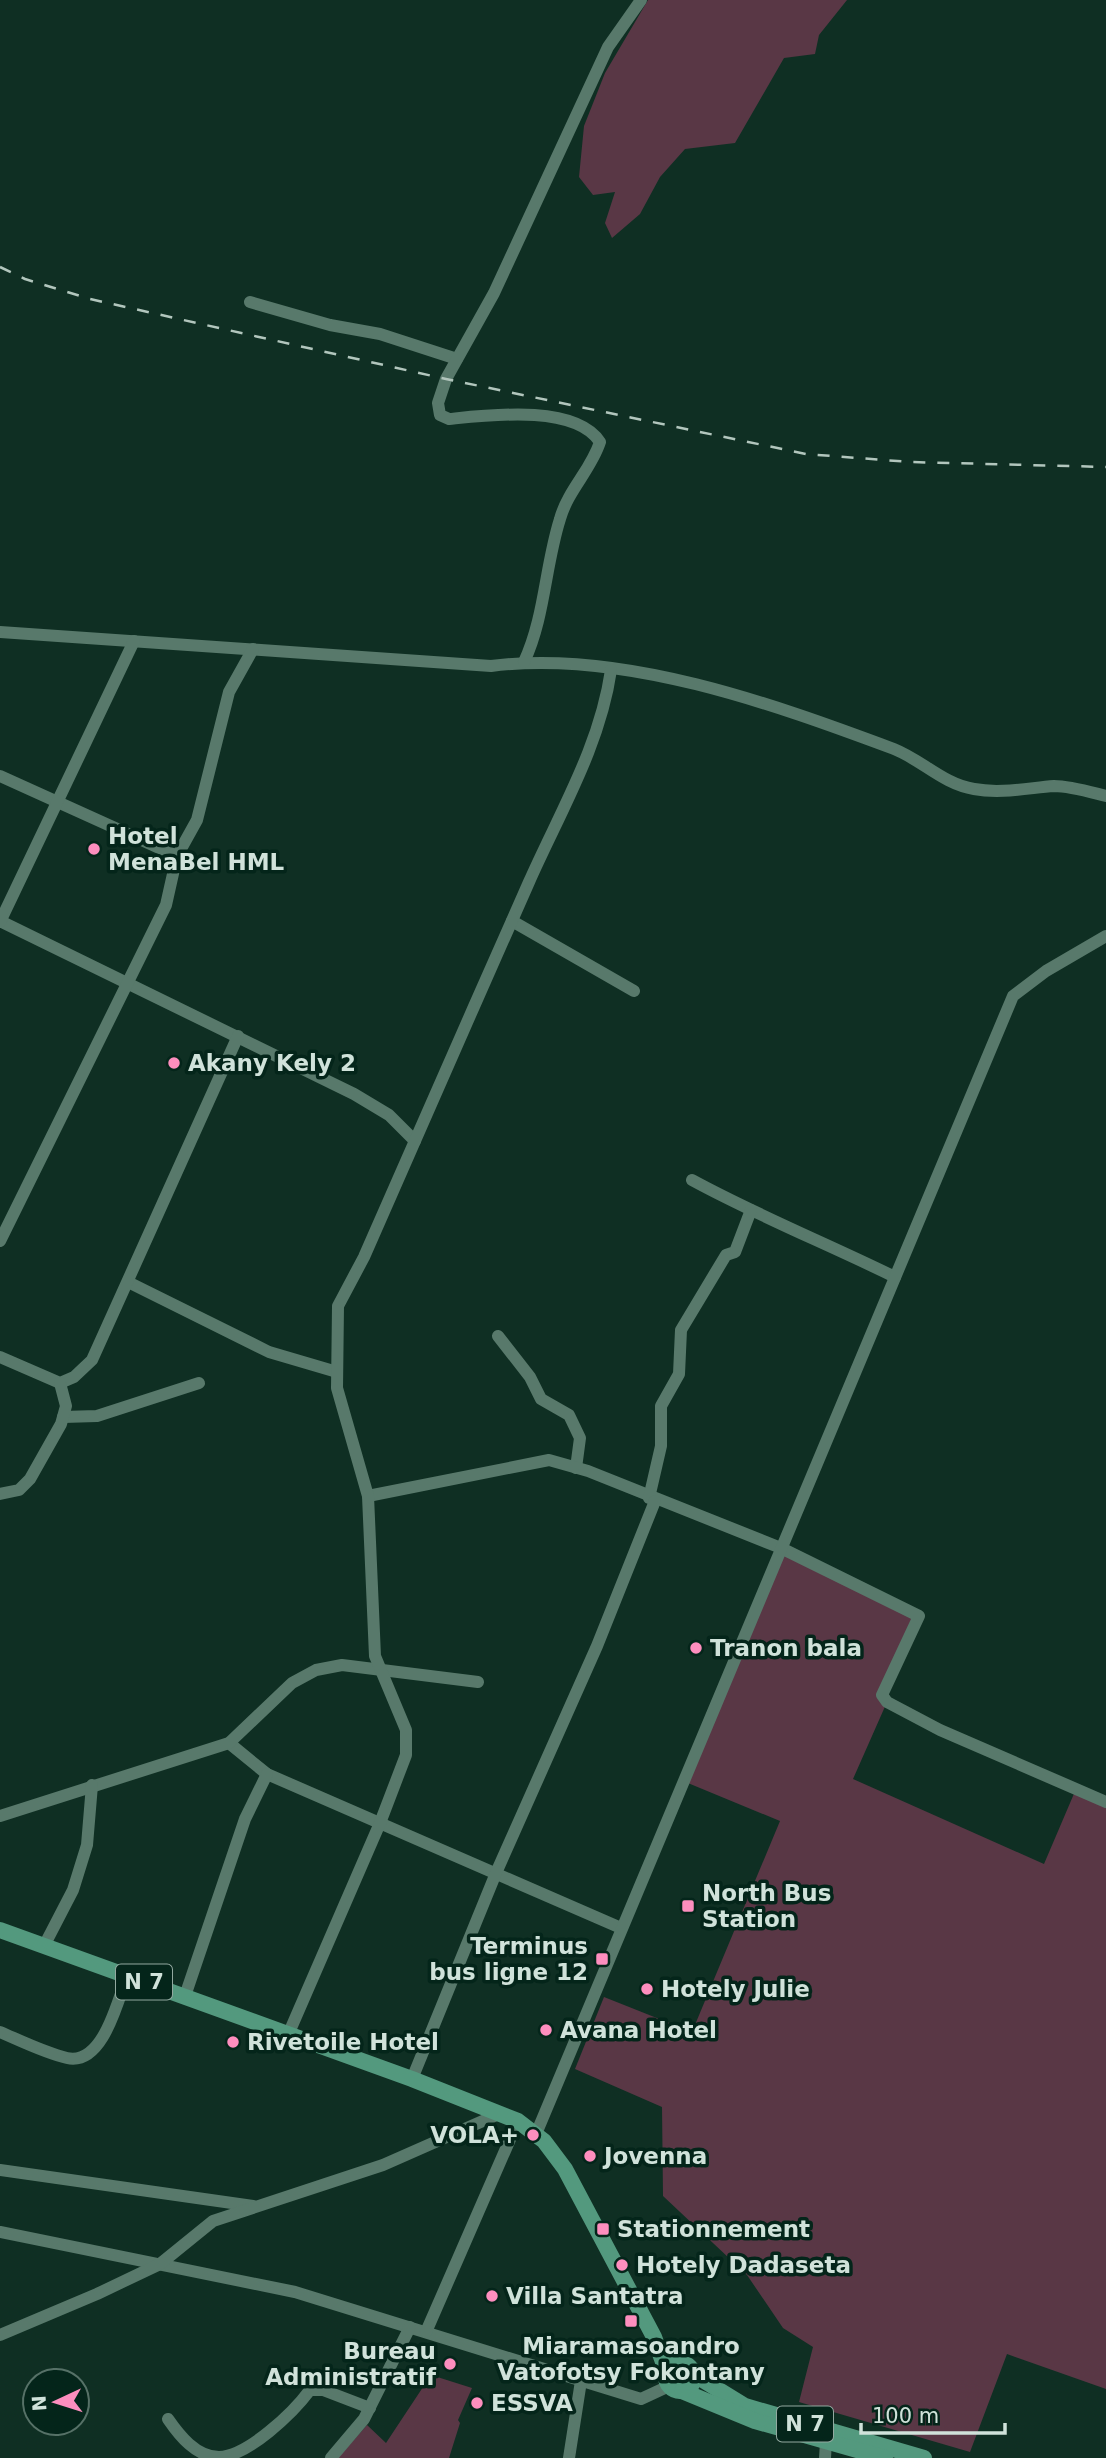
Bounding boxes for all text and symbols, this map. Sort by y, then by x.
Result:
place label: Hotel MenaBel HML [108,823,285,875]
marker: Hotel MenaBel HML [86,841,102,857]
place label: Akany Kely 2 [188,1050,356,1076]
marker: Akany Kely 2 [166,1055,182,1071]
place label: Tranon bala [710,1635,862,1661]
marker: Tranon bala [688,1640,704,1656]
place label: North Bus Station [702,1880,831,1932]
marker: North Bus Station [680,1898,696,1914]
place label: Terminus bus ligne 12 [429,1933,588,1985]
marker: Terminus bus ligne 12 [594,1951,610,1967]
road number: N 7 [116,1965,172,2000]
place label: Hotely Julie [661,1976,810,2002]
marker: Hotely Julie [639,1981,655,1997]
place label: Avana Hotel [560,2017,717,2043]
marker: Avana Hotel [538,2022,554,2038]
place label: Rivetoile Hotel [247,2029,439,2055]
marker: Rivetoile Hotel [225,2034,241,2050]
place label: VOLA+ [430,2122,519,2148]
marker: VOLA+ [525,2127,541,2143]
place label: Jovenna [602,2143,707,2169]
marker: Jovenna [582,2148,598,2164]
place label: Stationnement [617,2216,810,2242]
marker: Stationnement [595,2221,611,2237]
place label: Hotely Dadaseta [636,2252,851,2278]
marker: Hotely Dadaseta [614,2257,630,2273]
place label: Villa Santatra [506,2283,683,2309]
marker: Villa Santatra [484,2288,500,2304]
marker: Miaramasoandro Vatofotsy Fokontany [623,2313,639,2329]
place label: Miaramasoandro Vatofotsy Fokontany [497,2333,765,2385]
place label: Bureau Administratif [265,2338,437,2390]
marker: Bureau Administratif [442,2356,458,2372]
north arrow [21,2367,91,2437]
place label: ESSVA [491,2390,573,2416]
scale bar [861,2392,1004,2436]
text: N [28,2394,51,2412]
marker: ESSVA [469,2395,485,2411]
text: 100 m [872,2404,939,2428]
road number: N 7 [777,2406,833,2442]

